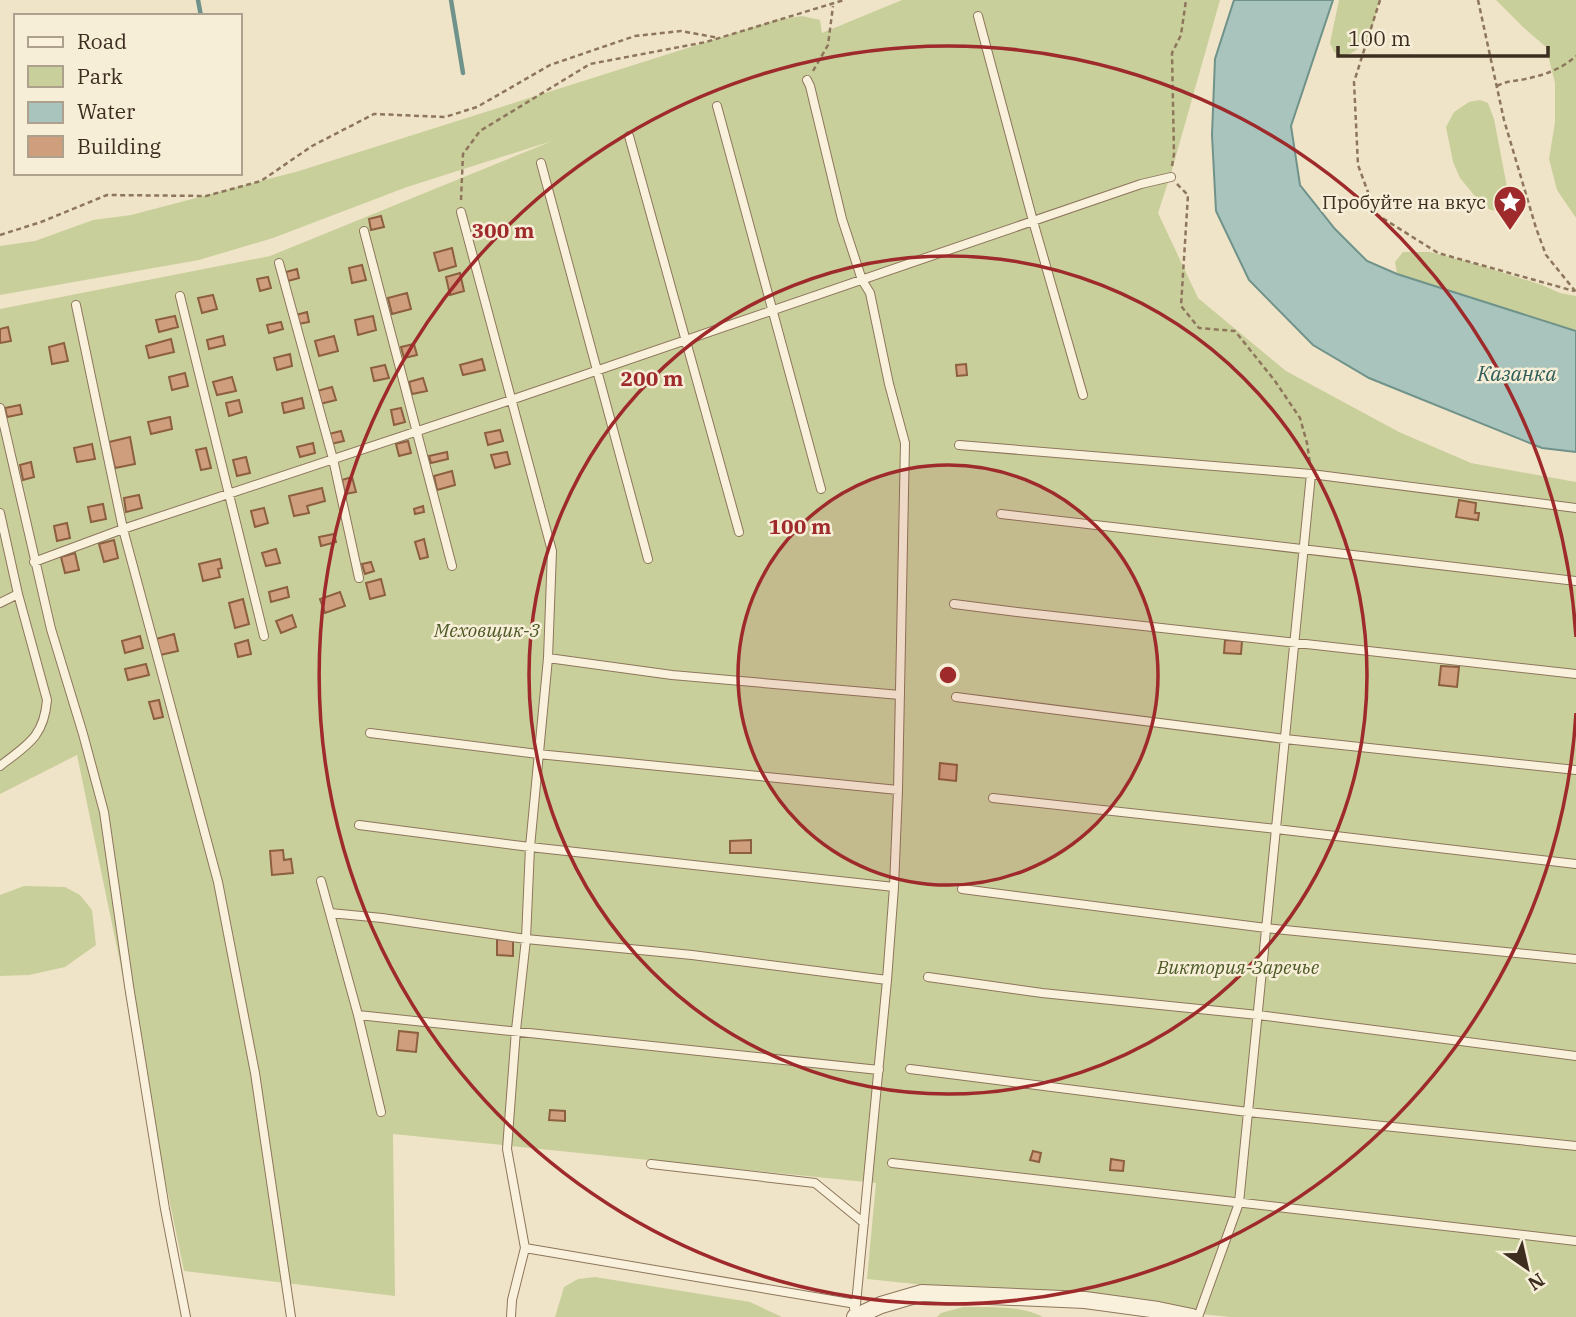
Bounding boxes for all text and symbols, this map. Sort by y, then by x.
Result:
legend [14,14,242,175]
scale bar [1338,14,1548,58]
text: 100 m [1348,24,1411,52]
text: Road [77,27,127,55]
text: Park [77,62,124,90]
text: Water [77,97,136,125]
text: Building [77,132,162,160]
place icon: Пробуйте на вкус [1491,183,1529,232]
place label: Пробуйте на вкус [1322,190,1486,214]
text: 300 m [471,216,535,244]
water label: Казанка [1476,359,1557,387]
text: 200 m [620,364,684,392]
text: 100 m [768,512,832,540]
park label: Меховщик-3 [433,618,541,642]
centre of rings [936,663,960,687]
park label: Виктория-Заречье [1156,955,1320,979]
north arrow [1492,1233,1562,1303]
text: N [1524,1268,1549,1296]

